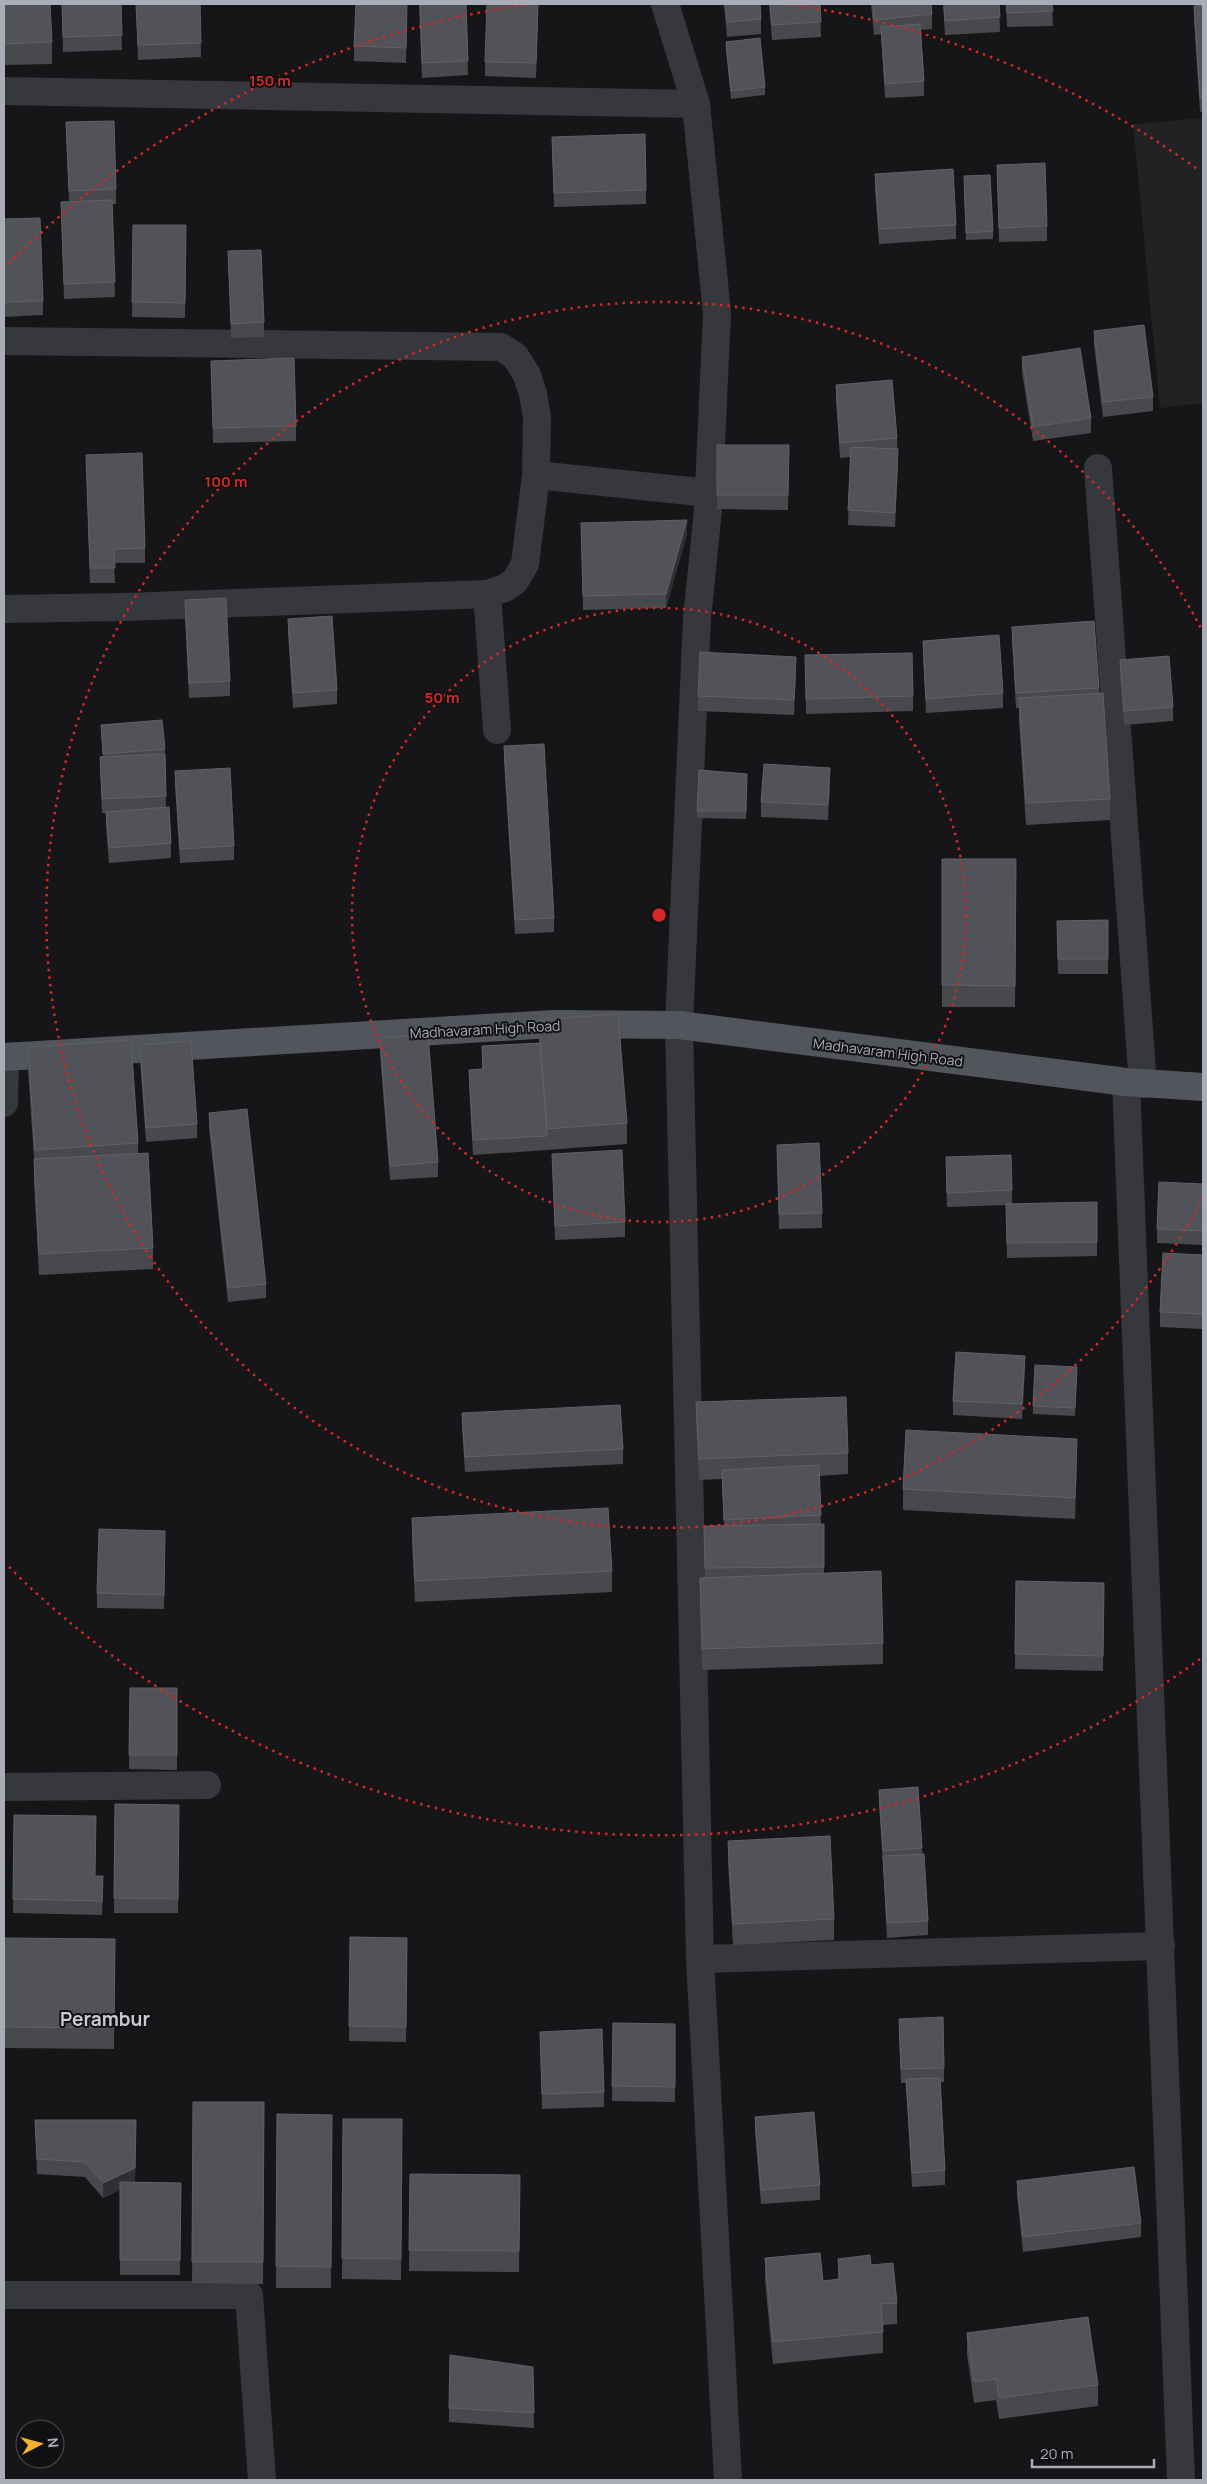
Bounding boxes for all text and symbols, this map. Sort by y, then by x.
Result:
text: 150 m [249,70,291,91]
text: 100 m [205,471,247,492]
text: 50 m [424,687,460,708]
centre of rings [650,906,668,924]
street label: Madhavaram High Road [409,1016,561,1042]
street label: Madhavaram High Road [812,1033,964,1071]
district label: Perambur [60,2006,150,2032]
north arrow [15,2419,65,2469]
scale bar [1032,2436,1154,2468]
text: N [43,2437,63,2449]
text: 20 m [1040,2443,1073,2464]

